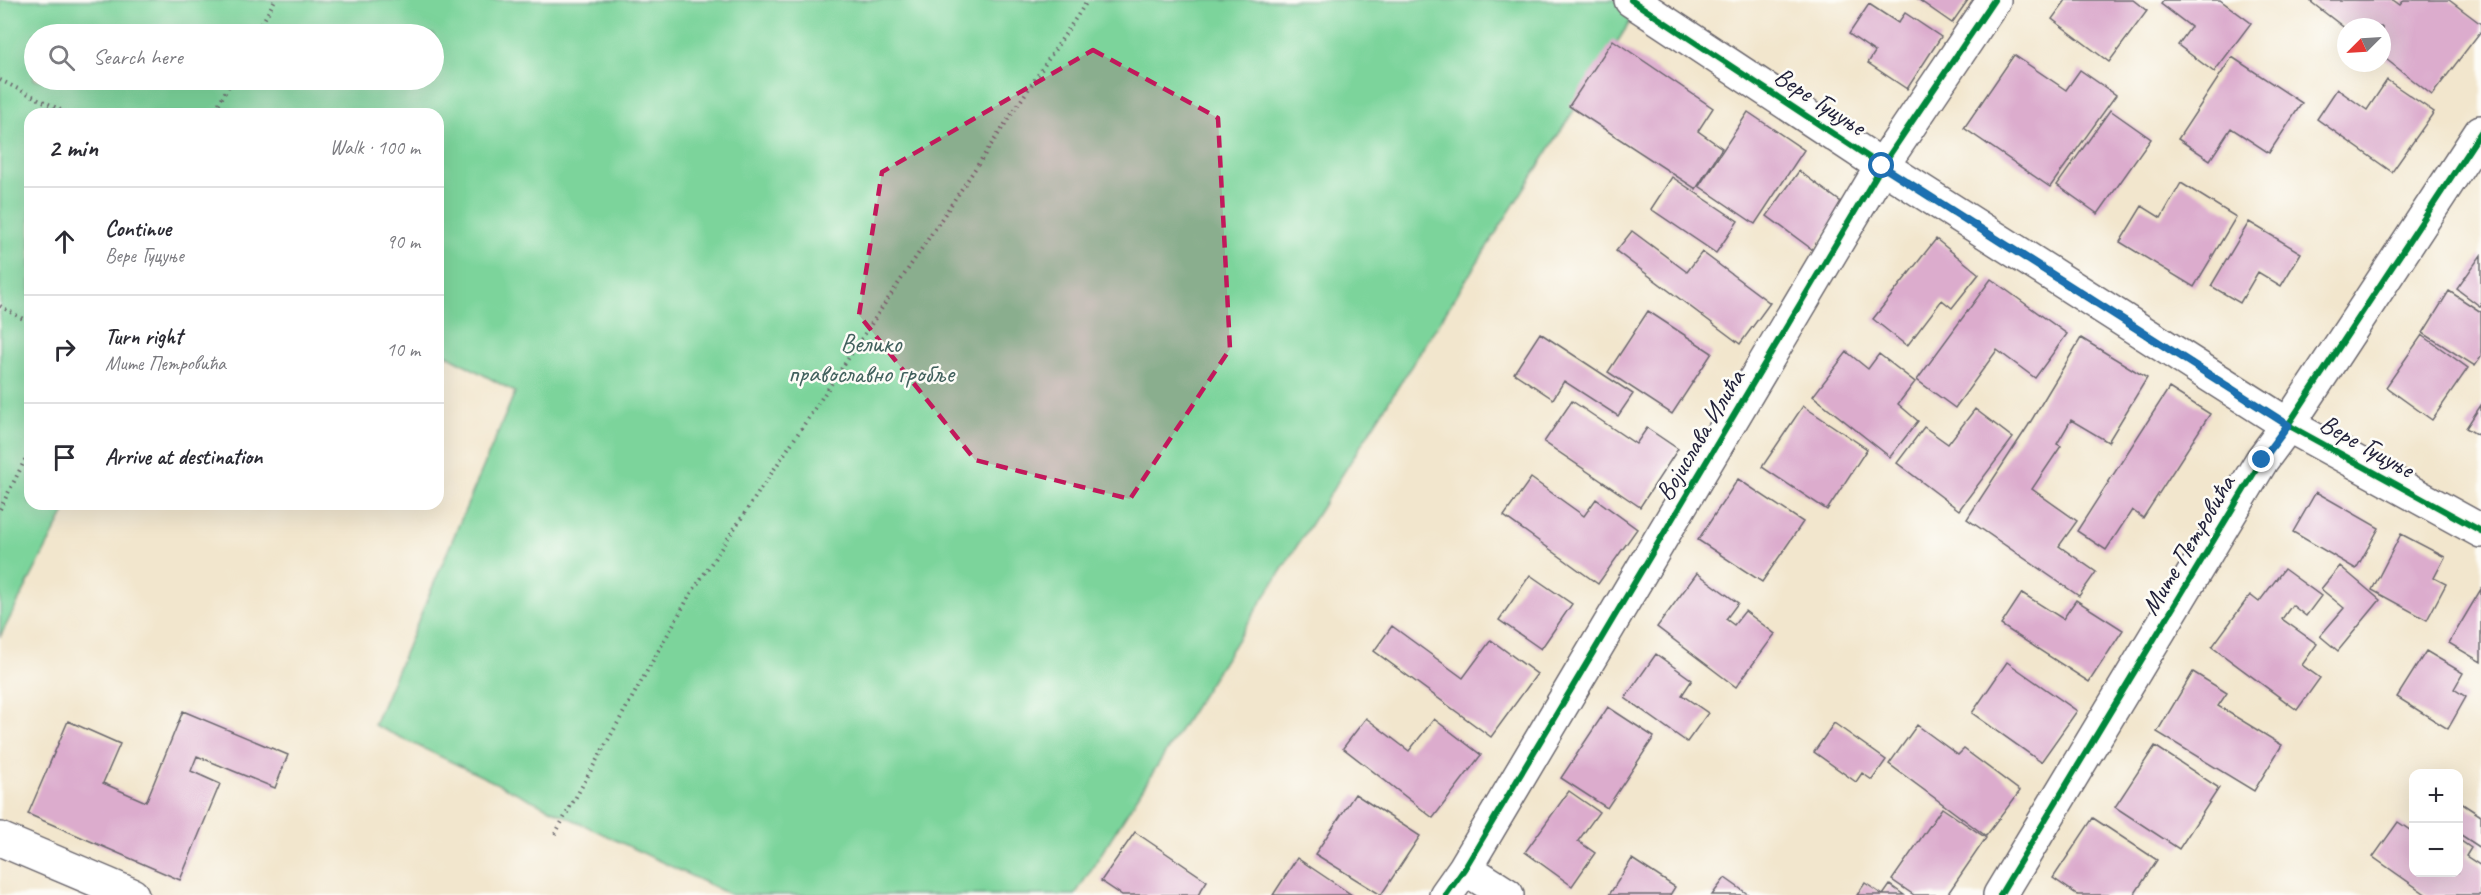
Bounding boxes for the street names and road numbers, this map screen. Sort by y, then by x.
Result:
street label: Вере Гуцуње [1768,59,1874,144]
street label: Војислава Илића [1648,362,1753,507]
street label: Вере Гуцуње [2314,407,2422,486]
street label: Мите Петровића [2133,468,2243,621]

